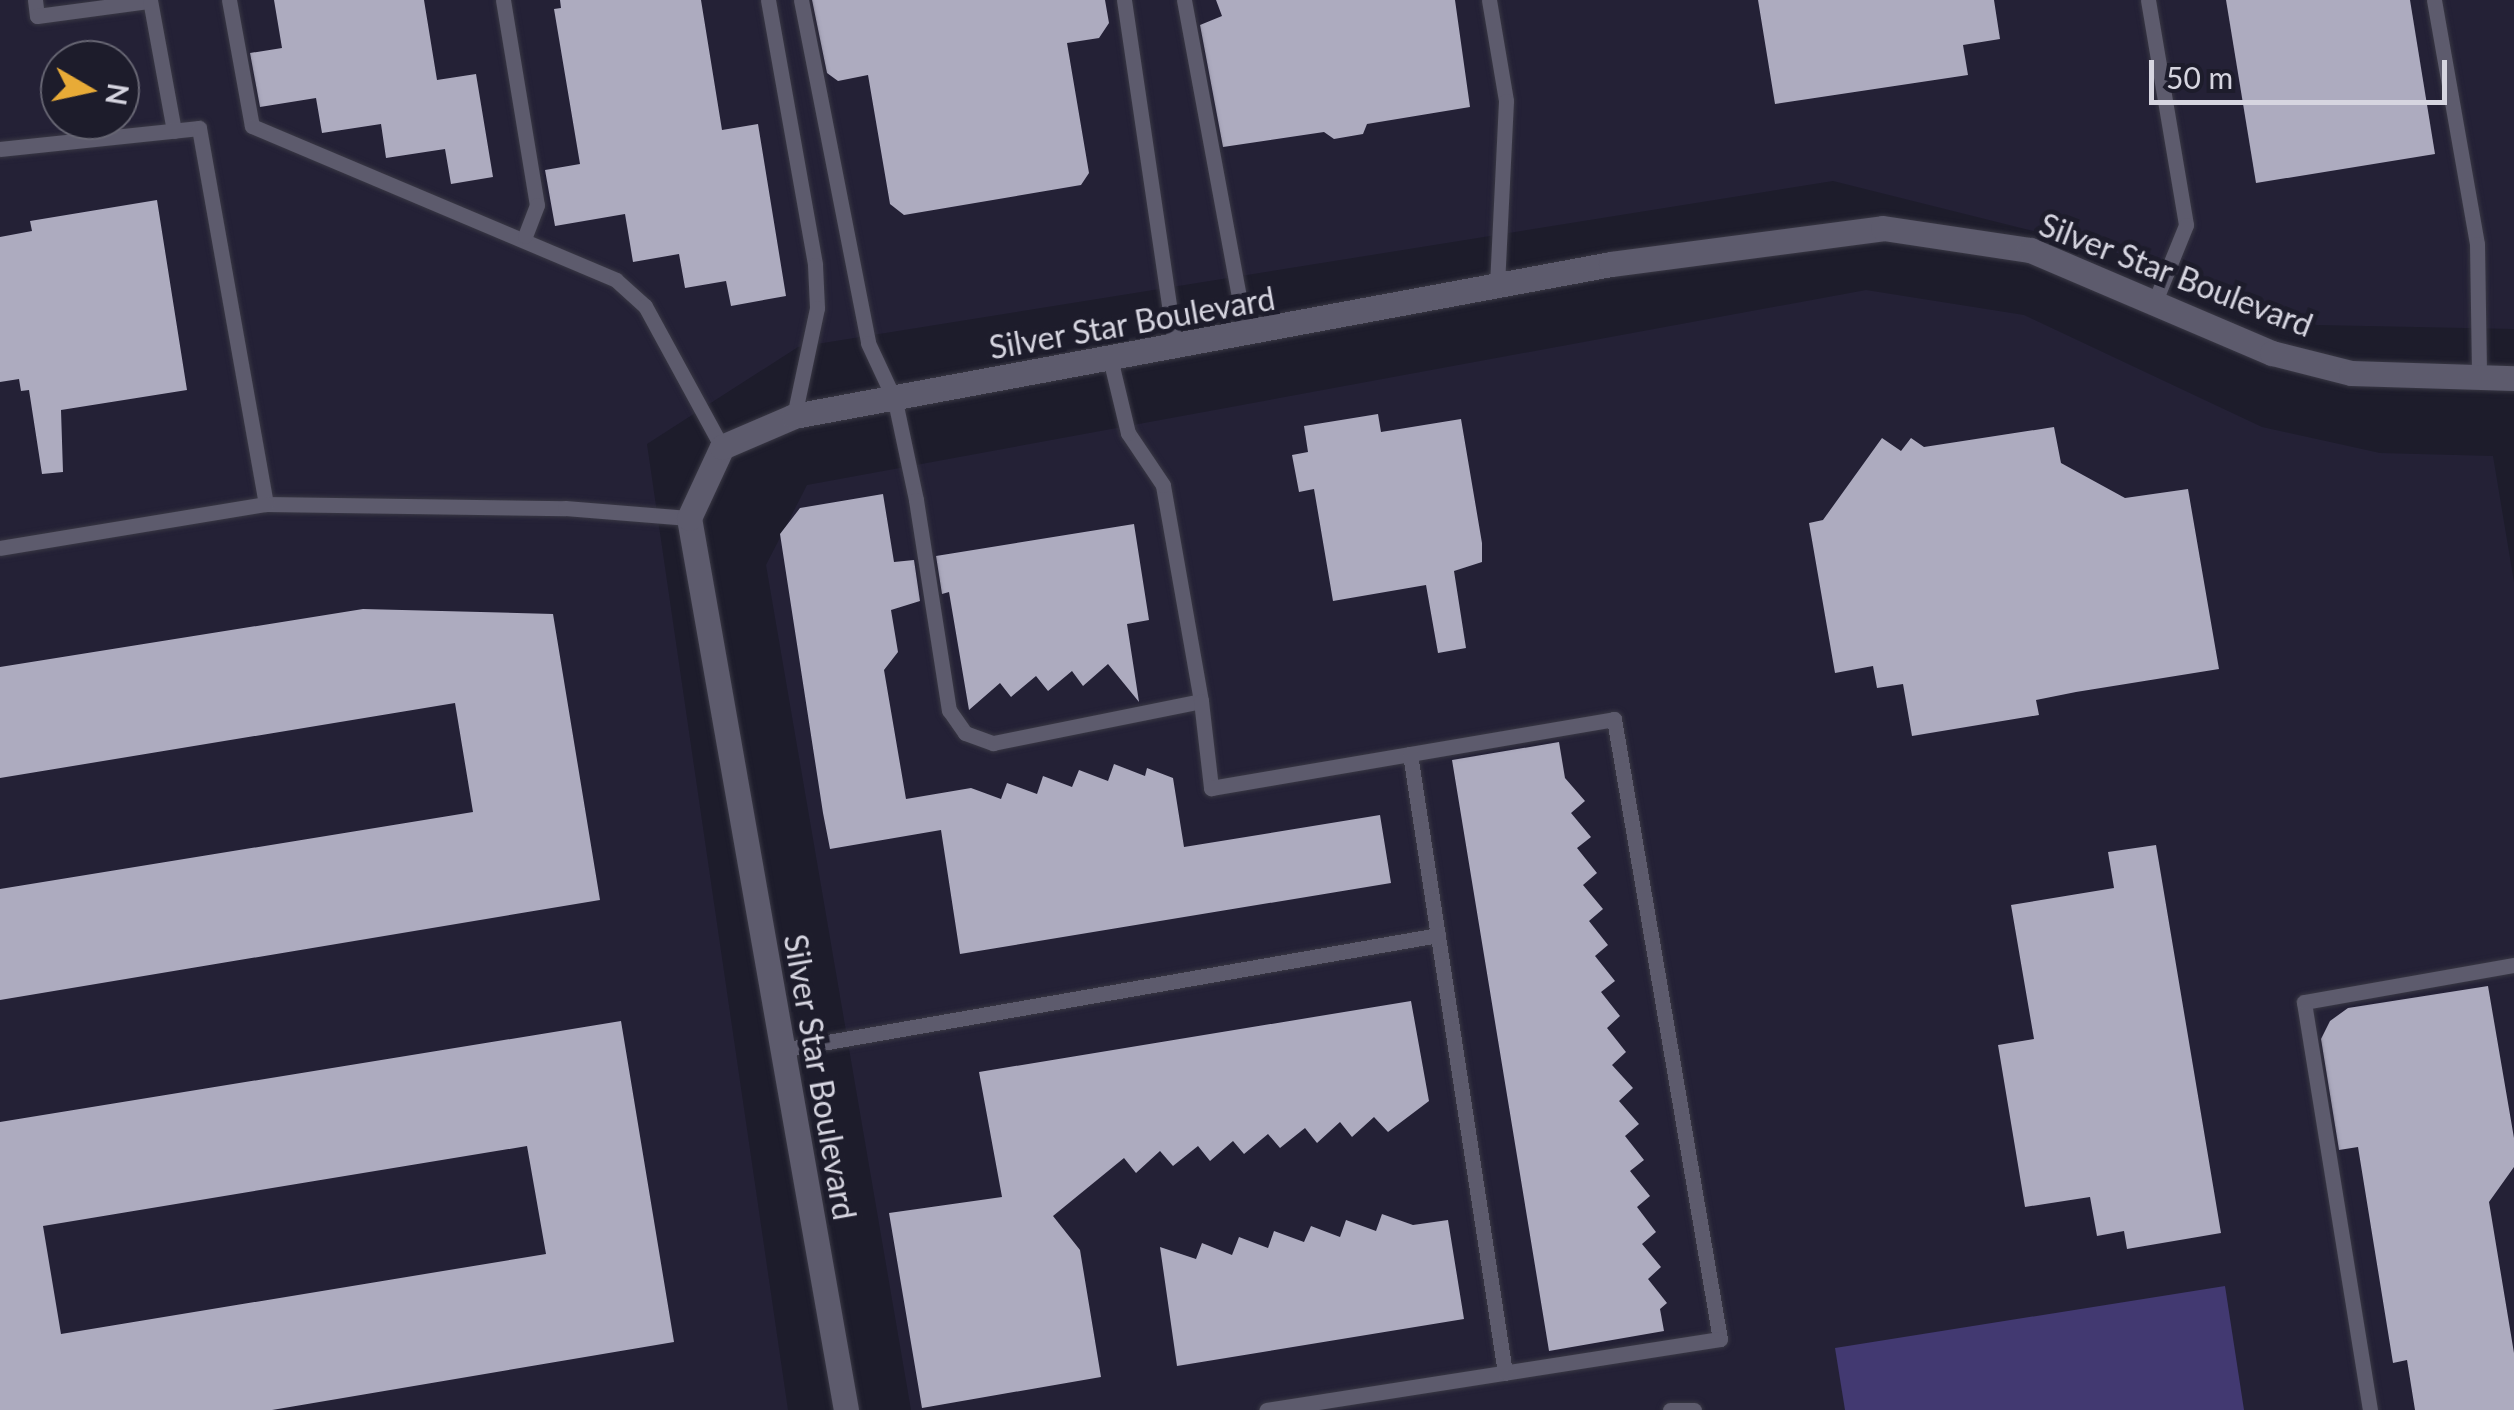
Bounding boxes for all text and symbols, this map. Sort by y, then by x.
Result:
north arrow [40,40,140,140]
scale bar [2154,40,2452,102]
text: 50 m [2166,59,2233,95]
text: N [99,81,136,108]
street label: Silver Star Boulevard [2033,205,2319,345]
street label: Silver Star Boulevard [986,279,1278,367]
street label: Silver Star Boulevard [776,931,864,1223]

